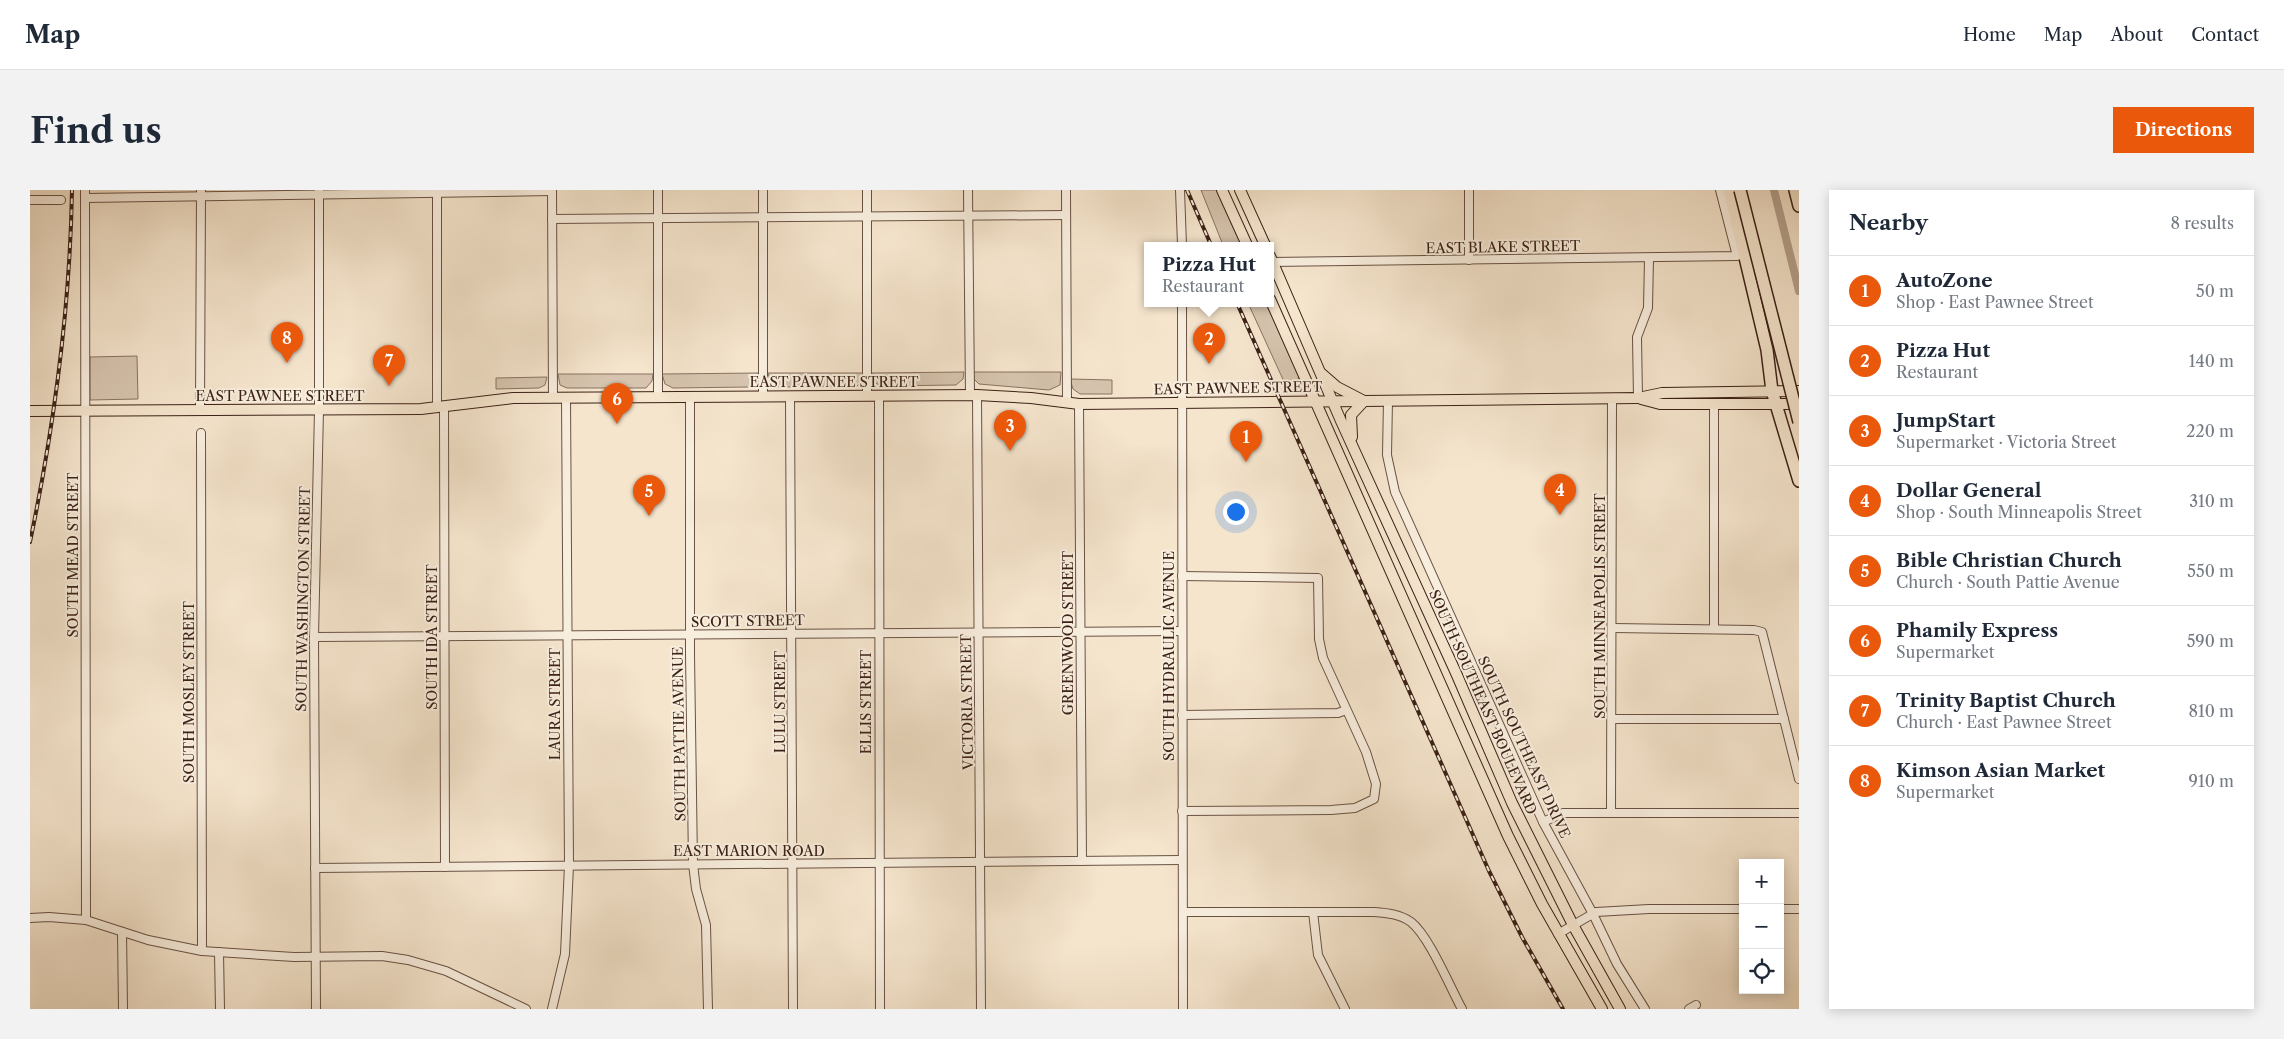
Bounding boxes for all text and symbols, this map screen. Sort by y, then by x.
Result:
text: Map [25,20,80,49]
text: Home [1963,24,2016,46]
text: Map [2044,24,2082,46]
text: About [2110,24,2163,46]
text: Contact [2191,24,2259,46]
button: Directions [2113,107,2254,153]
text: Find us [30,109,162,152]
text: Nearby [1849,210,1928,235]
text: 8 results [2171,213,2234,233]
street label: EAST BLAKE STREET [1425,237,1581,257]
popup [1144,242,1274,307]
text: Pizza Hut [1162,253,1256,276]
text: AutoZone [1896,269,1993,292]
text: Restaurant [1162,276,1244,296]
text: 1 [1861,281,1869,301]
text: 50 m [2196,281,2234,301]
text: Shop · East Pawnee Street [1896,292,2094,312]
pin: 8 [271,322,303,363]
pin: 2 [1193,323,1225,364]
text: Pizza Hut [1896,339,1990,362]
pin: 7 [373,345,405,386]
text: 2 [1860,351,1870,371]
text: 140 m [2189,351,2234,371]
text: Restaurant [1896,362,1978,382]
street label: EAST PAWNEE STREET [750,373,919,391]
street label: EAST PAWNEE STREET [1153,378,1323,398]
pin: 6 [601,383,633,424]
street label: EAST PAWNEE STREET [196,387,365,405]
text: JumpStart [1896,409,1995,432]
pin: 3 [994,410,1026,451]
pin: 1 [1230,421,1262,462]
text: 3 [1860,421,1870,441]
text: 220 m [2186,421,2234,441]
text: Supermarket · Victoria Street [1896,432,2116,452]
street label: SOUTH MEAD STREET [64,472,82,638]
pin: 4 [1544,474,1576,515]
pin: 5 [633,475,665,516]
text: Dollar General [1896,479,2041,502]
street label: SOUTH WASHINGTON STREET [292,486,314,712]
text: 4 [1860,491,1870,511]
text: 310 m [2189,491,2234,511]
street label: SOUTH MINNEAPOLIS STREET [1591,493,1609,719]
your location [1223,499,1249,525]
text: Shop · South Minneapolis Street [1896,502,2142,522]
text: Bible Christian Church [1896,549,2122,572]
street label: GREENWOOD STREET [1059,550,1077,715]
street label: SOUTH HYDRAULIC AVENUE [1160,551,1178,761]
text: 5 [1861,561,1869,581]
text: 550 m [2187,561,2234,581]
street label: SOUTH IDA STREET [423,564,441,710]
text: Church · South Pattie Avenue [1896,572,2120,592]
street label: SOUTH SOUTHEAST BOULEVARD [1425,587,1541,817]
street label: SOUTH MOSLEY STREET [180,601,198,783]
street label: SCOTT STREET [691,611,806,631]
text: Phamily Express [1896,619,2058,642]
text: 6 [1860,631,1870,651]
text: 590 m [2187,631,2234,651]
street label: VICTORIA STREET [957,633,977,771]
text: Supermarket [1896,642,1994,662]
street label: SOUTH PATTIE AVENUE [668,646,690,822]
street label: LAURA STREET [546,647,564,760]
street label: ELLIS STREET [857,649,875,754]
street label: LULU STREET [771,650,789,753]
street label: SOUTH SOUTHEAST DRIVE [1474,653,1574,841]
text: Trinity Baptist Church [1896,689,2116,712]
text: 7 [1861,701,1869,721]
text: 810 m [2188,701,2234,721]
text: Church · East Pawnee Street [1896,712,2112,732]
text: Kimson Asian Market [1896,759,2105,782]
text: 8 [1860,771,1870,791]
text: 910 m [2189,771,2234,791]
text: Supermarket [1896,782,1994,802]
street label: EAST MARION ROAD [673,842,825,860]
map controls [1739,859,1784,994]
button: + [1739,859,1784,904]
button: − [1739,904,1784,949]
button: locate [1739,949,1784,994]

